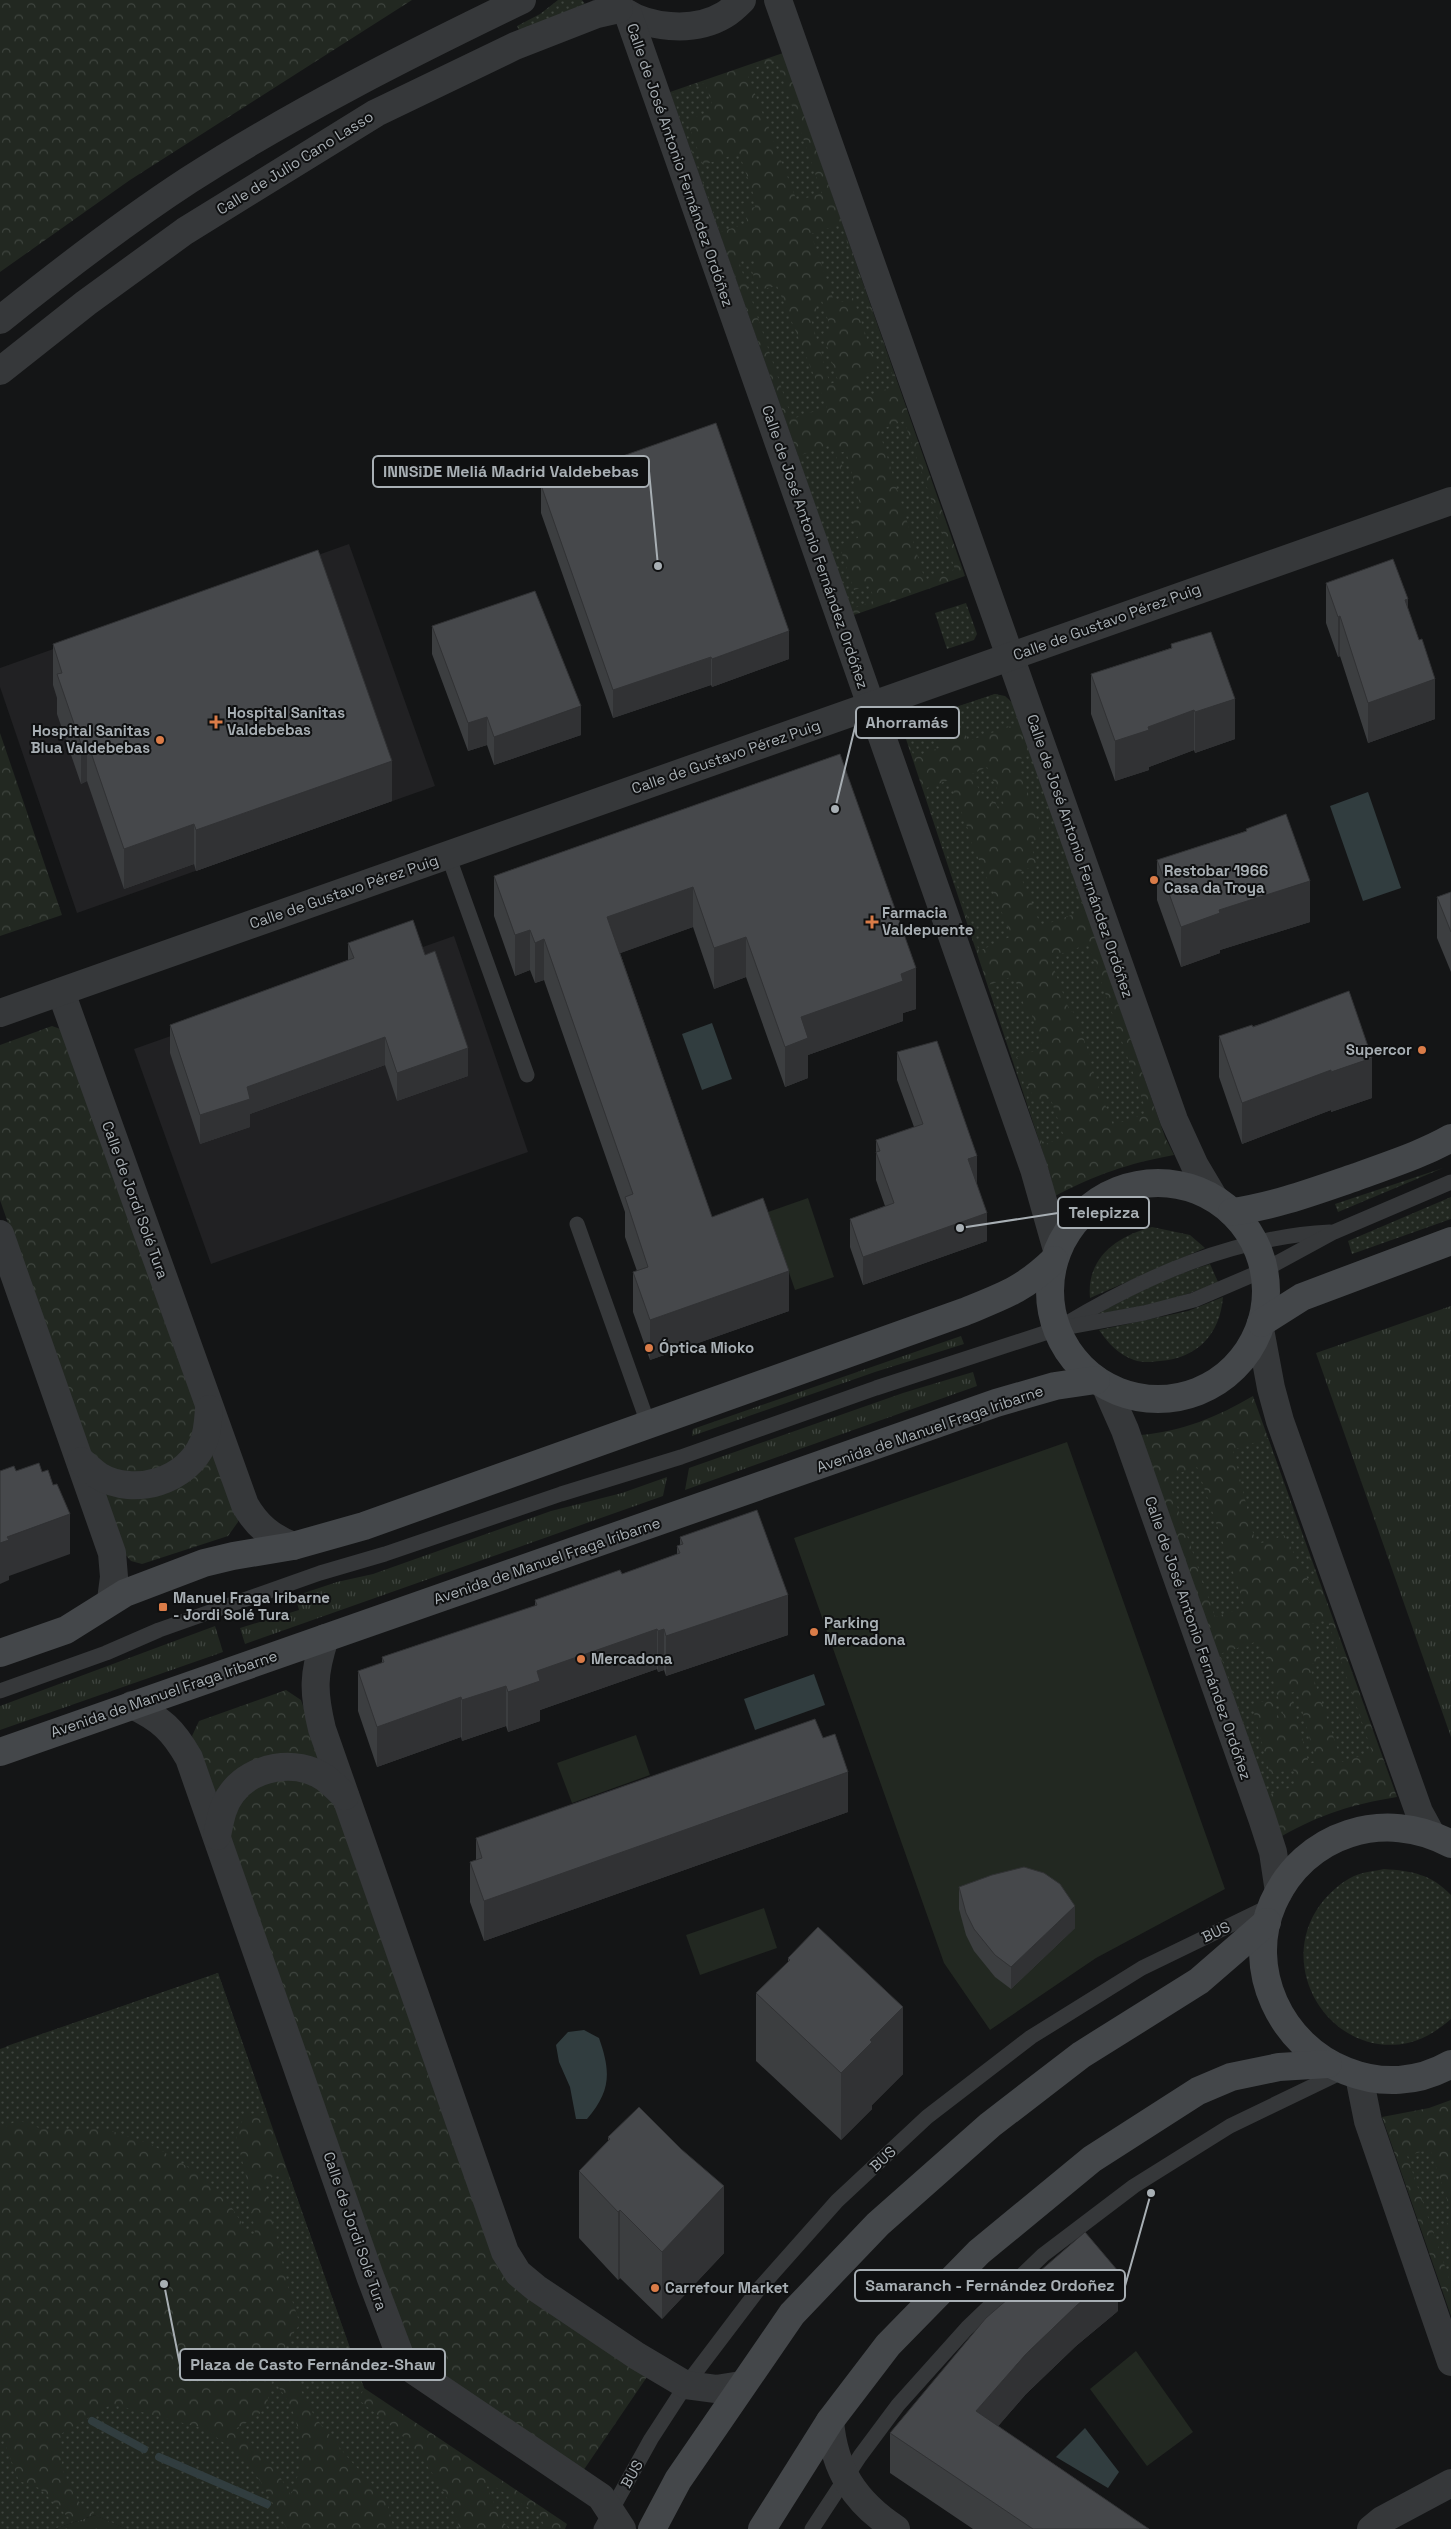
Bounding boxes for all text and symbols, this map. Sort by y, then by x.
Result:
street label: Calle de José Antonio Fernández Ordóñez [623,21,738,309]
street label: Calle de Julio Cano Lasso [213,106,377,219]
street label: Calle de José Antonio Fernández Ordóñez [758,403,873,691]
callout: INNSiDE Meliá Madrid Valdebebas [373,456,649,487]
text: INNSiDE Meliá Madrid Valdebebas [383,461,639,482]
street label: Calle de Gustavo Pérez Puig [1010,579,1203,664]
place label: Hospital Sanitas Valdebebas [227,703,345,739]
callout: Ahorramás [856,707,959,738]
text: Ahorramás [866,712,948,733]
street label: Calle de José Antonio Fernández Ordóñez [1023,712,1138,1000]
marker: Hospital Sanitas Valdebebas [209,715,223,729]
street label: Calle de Gustavo Pérez Puig [629,715,823,798]
place label: Hospital Sanitas Blua Valdebebas [31,721,150,757]
marker: Hospital Sanitas Blua Valdebebas [154,734,166,746]
street label: Calle de Gustavo Pérez Puig [247,850,441,933]
place label: Restobar 1966 Casa da Troya [1164,861,1268,897]
marker: Restobar 1966 Casa da Troya [1148,874,1160,886]
place label: Farmacia Valdepuente [882,903,974,939]
marker: Farmacia Valdepuente [866,916,878,928]
place label: Supercor [1346,1040,1412,1059]
marker: Supercor [1416,1044,1428,1056]
street label: Calle de Jordi Solé Tura [98,1118,173,1282]
callout: Telepizza [1058,1197,1149,1228]
text: Telepizza [1069,1202,1139,1223]
place label: Óptica Mioko [659,1338,754,1357]
marker: Óptica Mioko [643,1342,655,1354]
street label: Avenida de Manuel Fraga Iribarne [814,1381,1046,1476]
street label: Calle de José Antonio Fernández Ordóñez [1141,1494,1256,1782]
street label: Avenida de Manuel Fraga Iribarne [431,1513,663,1608]
place label: Manuel Fraga Iribarne - Jordi Solé Tura [173,1588,330,1624]
marker: Manuel Fraga Iribarne - Jordi Solé Tura [157,1601,169,1613]
place label: Parking Mercadona [824,1613,906,1649]
marker: Parking Mercadona [808,1626,820,1638]
street label: Avenida de Manuel Fraga Iribarne [48,1646,280,1741]
place label: Mercadona [591,1649,673,1668]
marker: Mercadona [575,1653,587,1665]
street label: BUS [1199,1917,1233,1946]
street label: BUS [866,2142,900,2176]
street label: Calle de Jordi Solé Tura [319,2149,392,2313]
callout: Samaranch - Fernández Ordoñez [855,2270,1125,2301]
text: Samaranch - Fernández Ordoñez [865,2275,1115,2296]
place label: Carrefour Market [665,2278,789,2297]
marker: Carrefour Market [649,2282,661,2294]
callout: Plaza de Casto Fernández-Shaw [180,2349,445,2380]
text: Plaza de Casto Fernández-Shaw [190,2354,436,2375]
street label: BUS [616,2456,647,2491]

